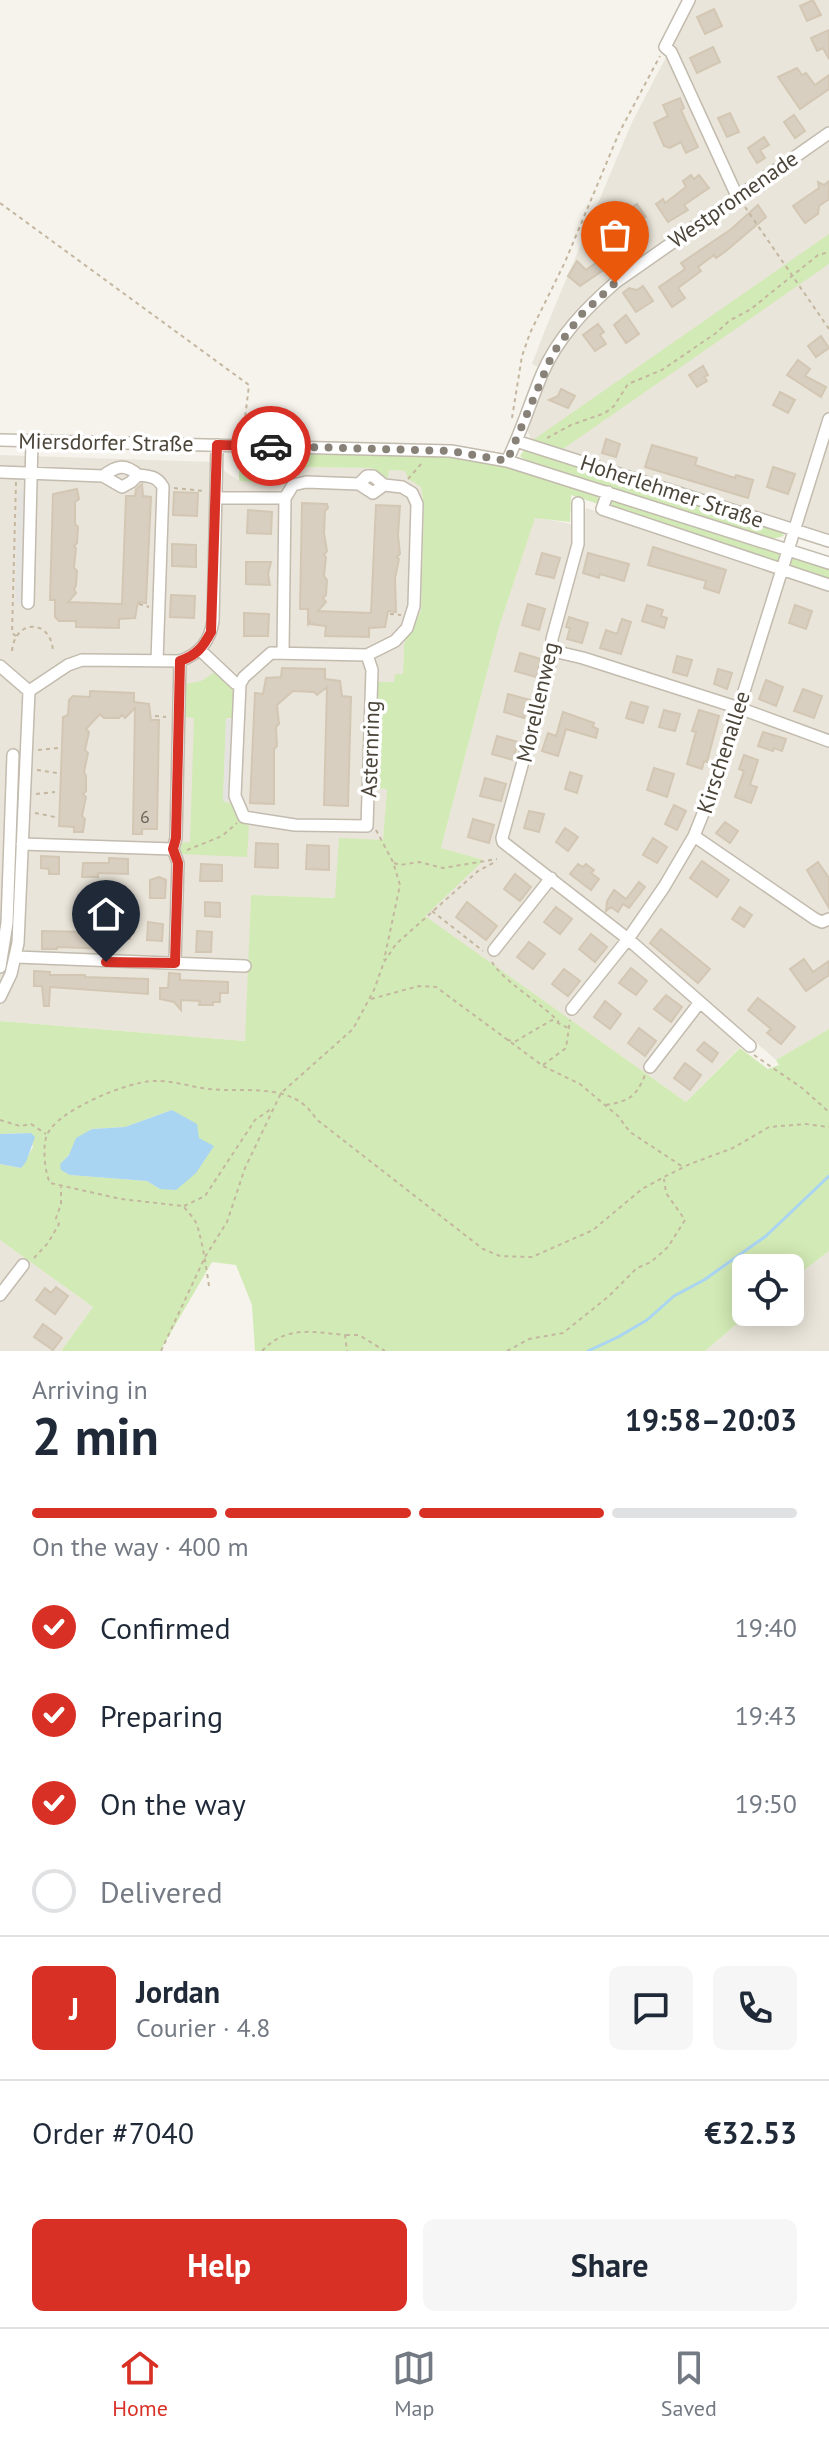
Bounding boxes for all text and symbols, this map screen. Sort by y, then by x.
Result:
street label: Westpromenade [663,144,803,254]
pin [581,201,649,283]
icon: bag [593,213,637,257]
courier [231,406,311,486]
icon: car [249,424,293,468]
street label: Miersdorfer Straße [18,426,194,458]
street label: Hoherlehmer Straße [577,448,767,534]
street label: Morellenweg [510,639,564,765]
street label: Kirschenallee [690,687,756,817]
street label: Asternring [354,700,386,798]
house number: 6 [140,805,150,828]
pin [72,880,140,962]
icon: home [84,892,128,936]
map controls [732,1254,804,1326]
button: locate [732,1254,804,1326]
text: Arriving in [32,1373,148,1406]
text: 19:58–20:03 [625,1400,797,1439]
text: 2 min [32,1402,159,1469]
text: On the way · 400 m [32,1530,249,1563]
icon: check [32,1605,76,1649]
text: Confirmed [100,1608,231,1647]
text: 19:40 [735,1611,797,1644]
icon: check [32,1693,76,1737]
text: Preparing [100,1696,223,1735]
text: 19:43 [735,1699,797,1732]
icon: check [32,1781,76,1825]
text: On the way [100,1784,246,1823]
text: 19:50 [735,1787,797,1820]
text: Delivered [100,1872,223,1911]
button: chat [609,1966,693,2050]
button: phone [713,1966,797,2050]
text: Jordan [136,1972,220,2011]
text: J [69,1989,79,2028]
text: Courier · 4.8 [136,2011,270,2044]
text: Order #7040 [32,2113,194,2152]
text: €32.53 [705,2113,797,2152]
button: Help [32,2219,407,2311]
button: Share [423,2219,797,2311]
tab: Home [112,2346,168,2422]
tab: Map [392,2346,436,2422]
tab: Saved [661,2346,717,2422]

